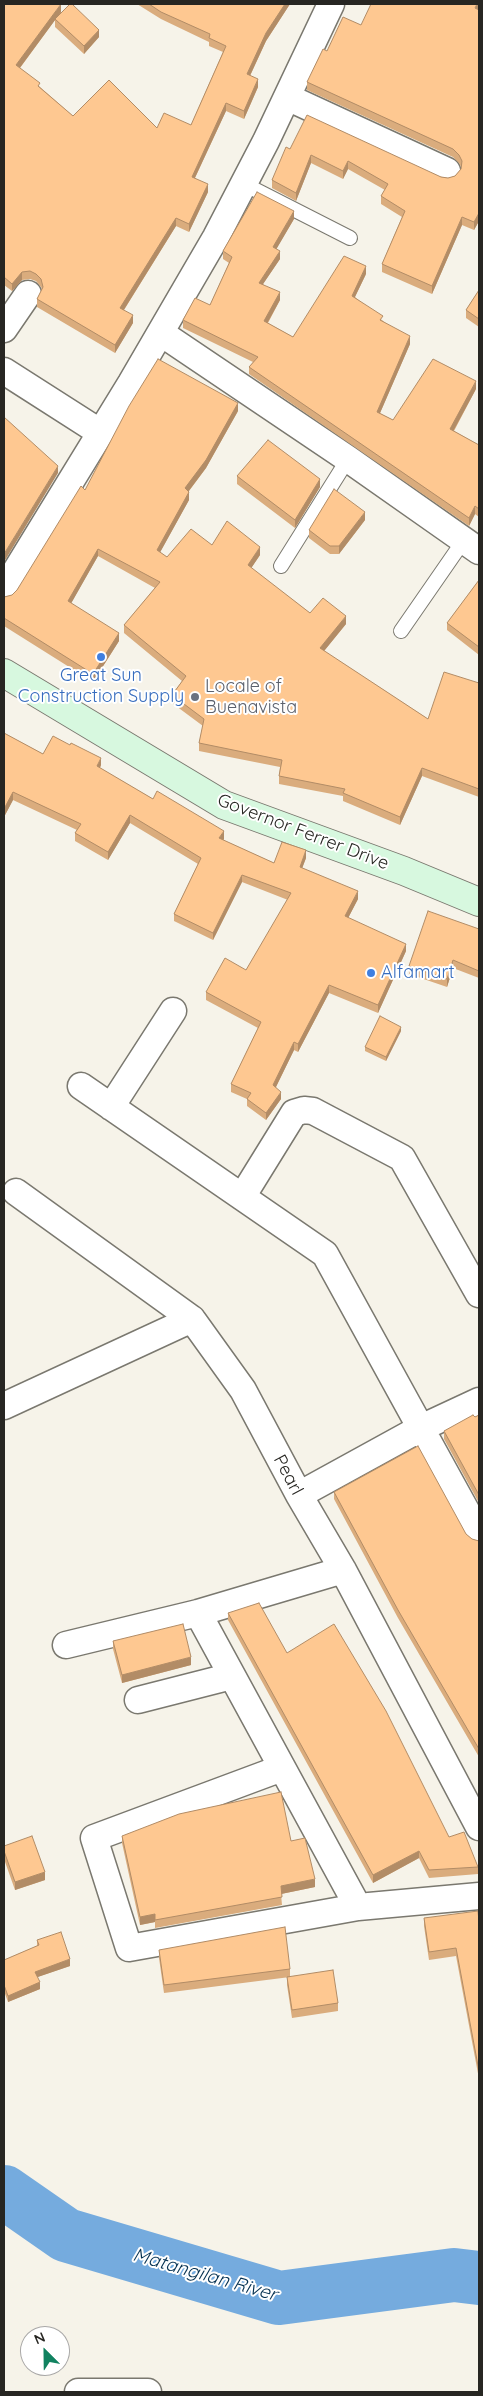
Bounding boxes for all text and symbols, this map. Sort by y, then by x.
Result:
marker: Great Sun Construction Supply [95,651,107,663]
place label: Great Sun Construction Supply [18,665,184,708]
place label: Locale of Buenavista [205,676,297,719]
marker: Locale of Buenavista [189,691,201,703]
street label: Governor Ferrer Drive [214,789,392,875]
place label: Alfamart [381,962,455,984]
marker: Alfamart [365,967,377,979]
street label: Pearl [268,1451,308,1499]
water label: Matangilan River [130,2244,280,2306]
north arrow [20,2326,70,2376]
text: N [31,2328,48,2348]

